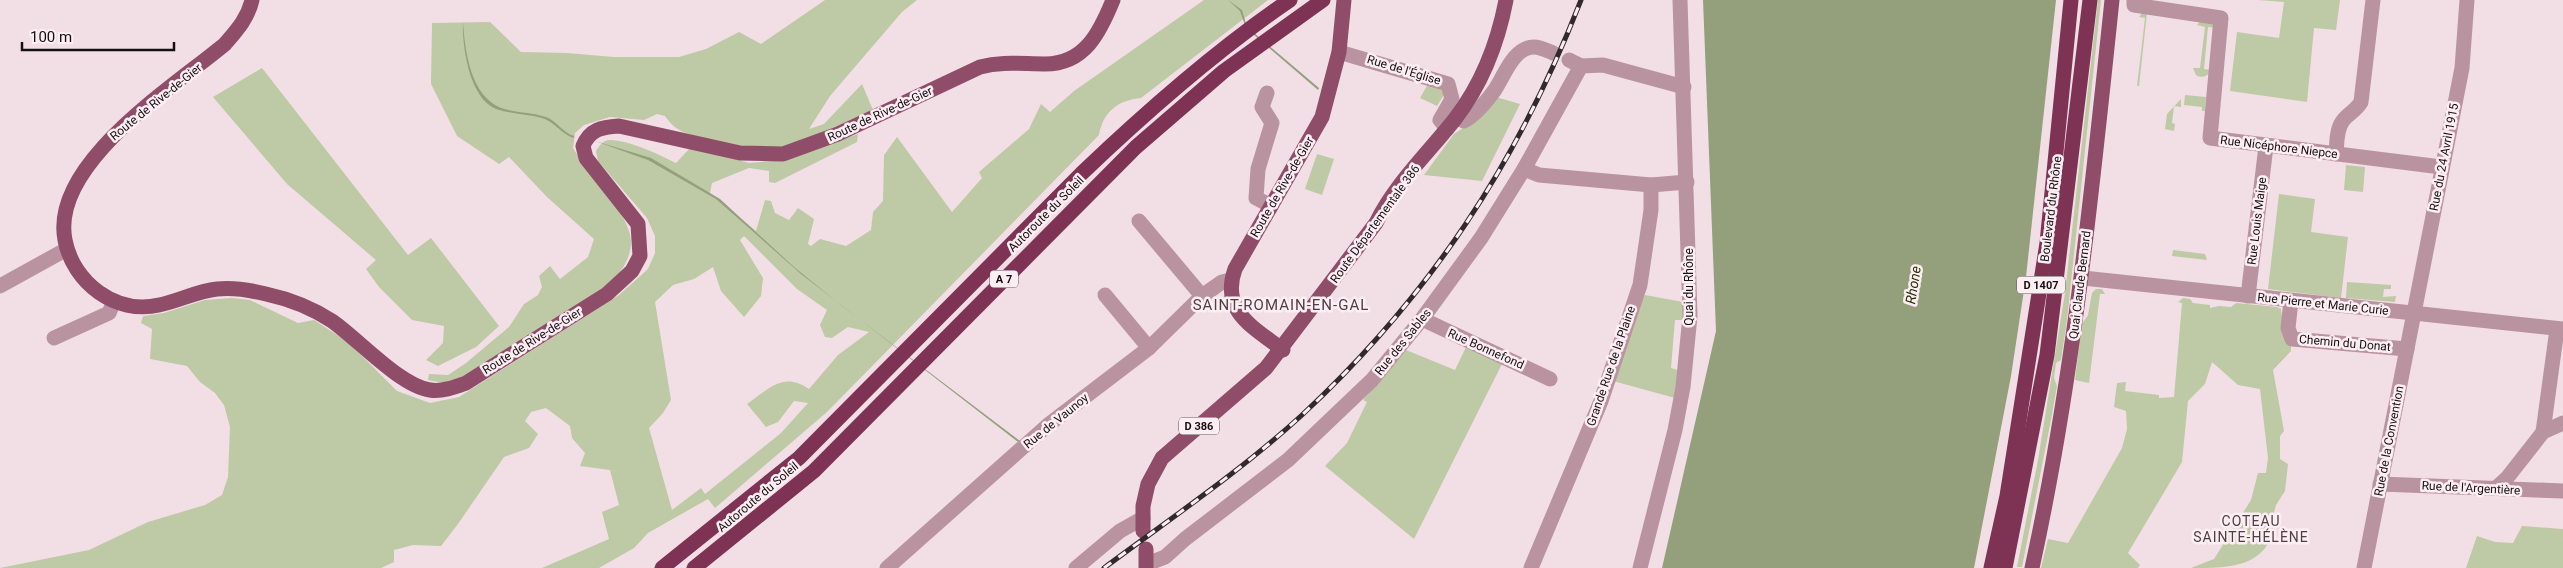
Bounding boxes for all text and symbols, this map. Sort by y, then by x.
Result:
scale bar [22,20,175,52]
text: 100 m [30,28,72,46]
street label: Rue de l'Église [1365,51,1443,88]
street label: Route de Rive-de-Gier [107,61,205,143]
street label: Route de Rive-de-Gier [825,84,935,144]
street label: Rue du 24 Avril 1915 [2427,102,2461,212]
street label: Rue Nicéphore Niepce [2219,133,2339,161]
street label: Route de Rive-de-Gier [1247,134,1317,240]
street label: Boulevard du Rhône [2038,155,2064,263]
street label: Route Départementale 386 [1327,162,1423,286]
street label: Autoroute du Soleil [1005,173,1087,255]
street label: Rue Louis Maige [2245,176,2269,266]
street label: Quai Claude Bernard [2066,230,2094,340]
street label: Quai du Rhône [1682,248,1696,326]
water label: Rhone [1902,265,1924,305]
road number: A 7 [990,270,1018,288]
road number: D 1407 [2017,276,2065,294]
street label: Rue Pierre et Marie Curie [2257,290,2389,318]
district label: SAINT-ROMAIN-EN-GAL [1193,296,1369,314]
street label: Grande Rue de la Plaine [1584,304,1638,428]
street label: Route de Rive-de-Gier [480,305,584,377]
street label: Rue des Sables [1372,306,1434,378]
street label: Rue Bonnefond [1446,326,1526,372]
street label: Chemin du Donat [2299,332,2391,354]
street label: Rue de la Convention [2371,385,2407,497]
street label: Rue de Vaunoy [1021,390,1091,451]
road number: D 386 [1179,418,1219,434]
street label: Autoroute du Soleil [715,459,801,535]
street label: Rue de l'Argentière [2421,478,2521,498]
district label: COTEAU SAINTE-HÉLÈNE [2193,513,2309,545]

